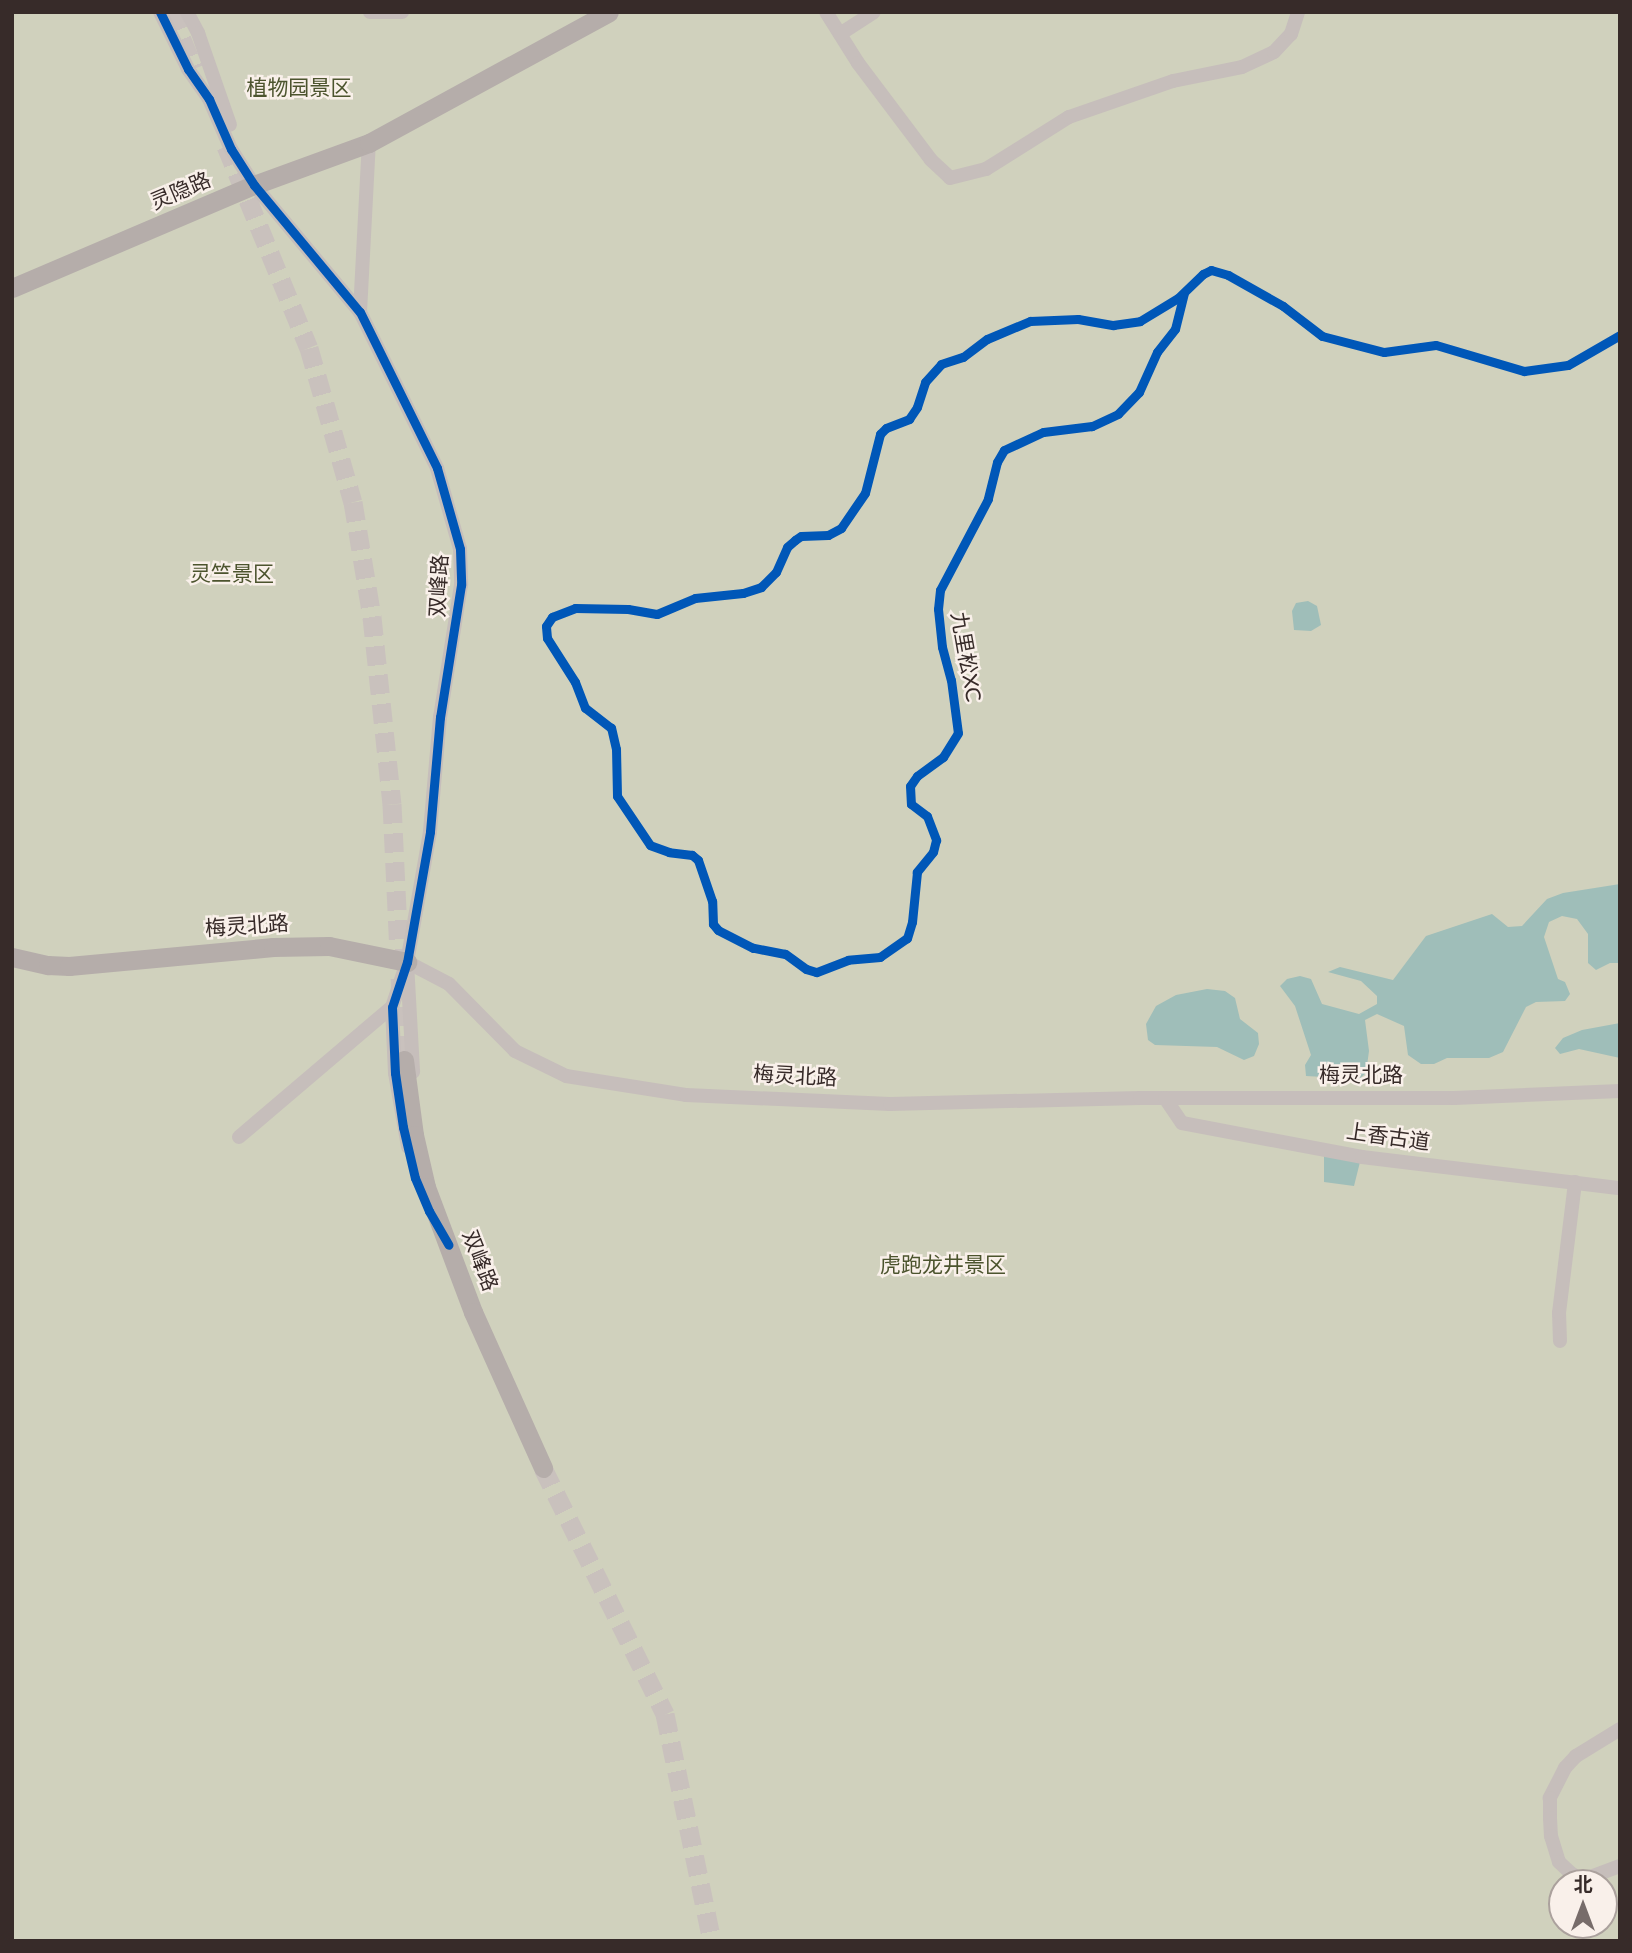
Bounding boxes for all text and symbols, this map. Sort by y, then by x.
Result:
park label: 植物园景区 [247,76,351,102]
street label: 灵隐路 [147,168,215,216]
street label: 双峰路 [426,554,454,618]
park label: 灵竺景区 [190,562,274,588]
street label: 九里松XC [945,610,985,704]
street label: 梅灵北路 [204,912,290,942]
street label: 梅灵北路 [752,1062,838,1092]
street label: 梅灵北路 [1319,1063,1403,1089]
street label: 上香古道 [1345,1120,1431,1156]
street label: 双峰路 [456,1227,502,1295]
park label: 虎跑龙井景区 [880,1253,1006,1279]
north arrow [1548,1869,1618,1939]
text: 北 [1573,1874,1593,1896]

